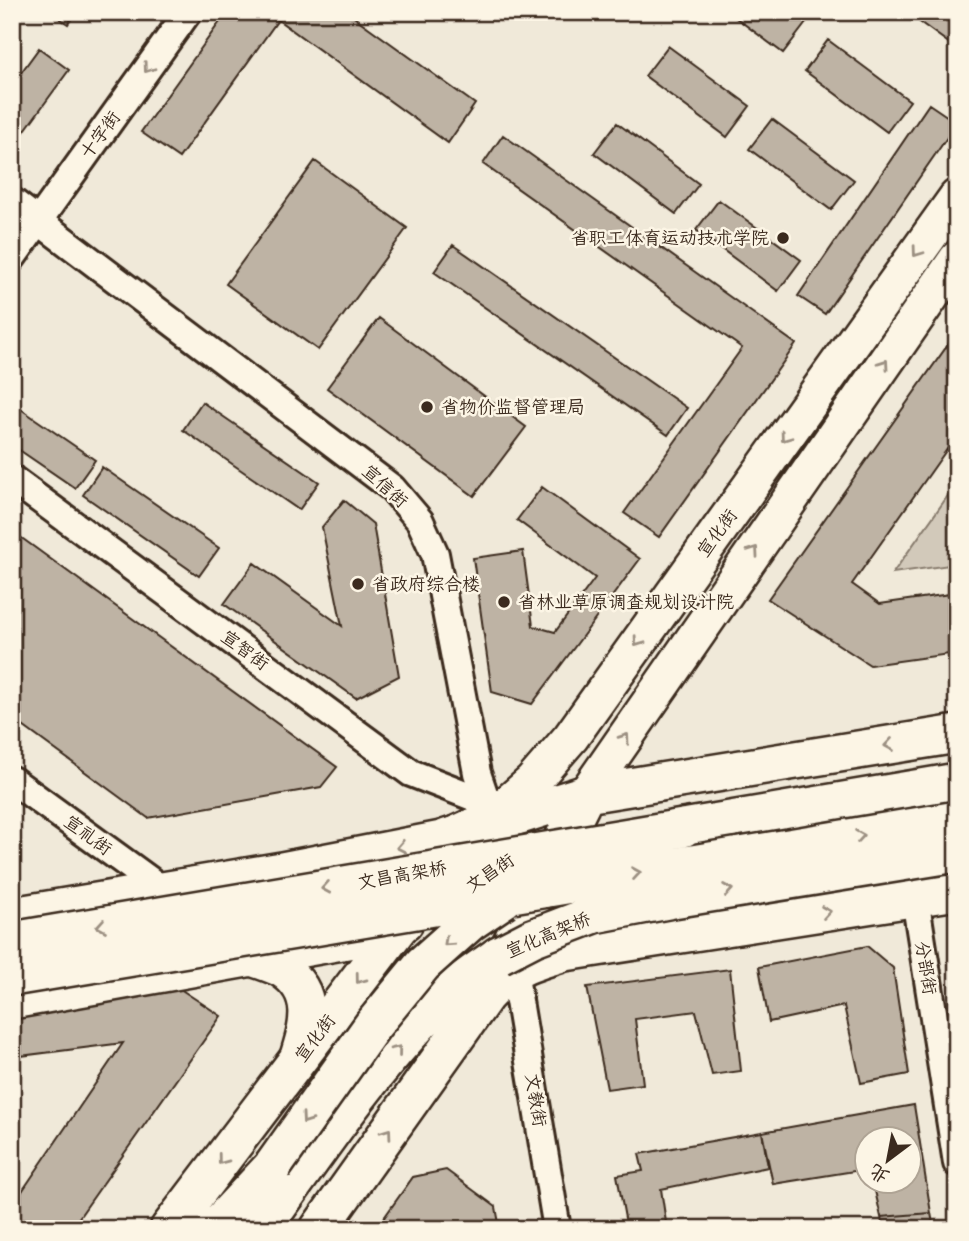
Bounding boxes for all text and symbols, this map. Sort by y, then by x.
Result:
one-way arrow [144,60,156,73]
street label: 十字街 [76,107,125,163]
place label: 省职工体育运动技术学院 [571,228,769,249]
marker: 省职工体育运动技术学院 [775,230,791,246]
one-way arrow [913,244,925,257]
one-way arrow [876,359,888,372]
place label: 省物价监督管理局 [441,397,585,418]
marker: 省物价监督管理局 [419,399,435,415]
one-way arrow [781,429,793,442]
street label: 宣信街 [358,461,412,512]
street label: 宣化街 [693,505,742,561]
one-way arrow [746,546,758,559]
place label: 省政府综合楼 [372,574,480,595]
marker: 省政府综合楼 [350,576,366,592]
place label: 省林业草原调查规划设计院 [518,592,734,613]
marker: 省林业草原调查规划设计院 [496,594,512,610]
street label: 宣智街 [217,626,273,675]
one-way arrow [634,634,647,647]
one-way arrow [617,733,629,746]
one-way arrow [883,737,895,752]
street label: 宣礼街 [60,811,116,860]
one-way arrow [854,829,866,844]
one-way arrow [395,839,407,854]
street label: 文昌街 [462,850,519,897]
street label: 文昌高架桥 [356,857,448,894]
one-way arrow [630,866,641,881]
one-way arrow [320,880,332,895]
one-way arrow [722,883,734,898]
one-way arrow [820,904,832,919]
street label: 宣化高架桥 [503,908,594,963]
one-way arrow [95,918,107,933]
one-way arrow [443,934,456,946]
street label: 分部街 [911,940,940,996]
one-way arrow [356,971,368,984]
street label: 宣化街 [291,1010,340,1066]
one-way arrow [389,1045,402,1057]
street label: 文教街 [521,1072,550,1128]
one-way arrow [302,1111,314,1124]
north arrow [853,1126,923,1196]
one-way arrow [379,1128,392,1141]
one-way arrow [217,1152,230,1165]
text: 北 [866,1158,894,1188]

